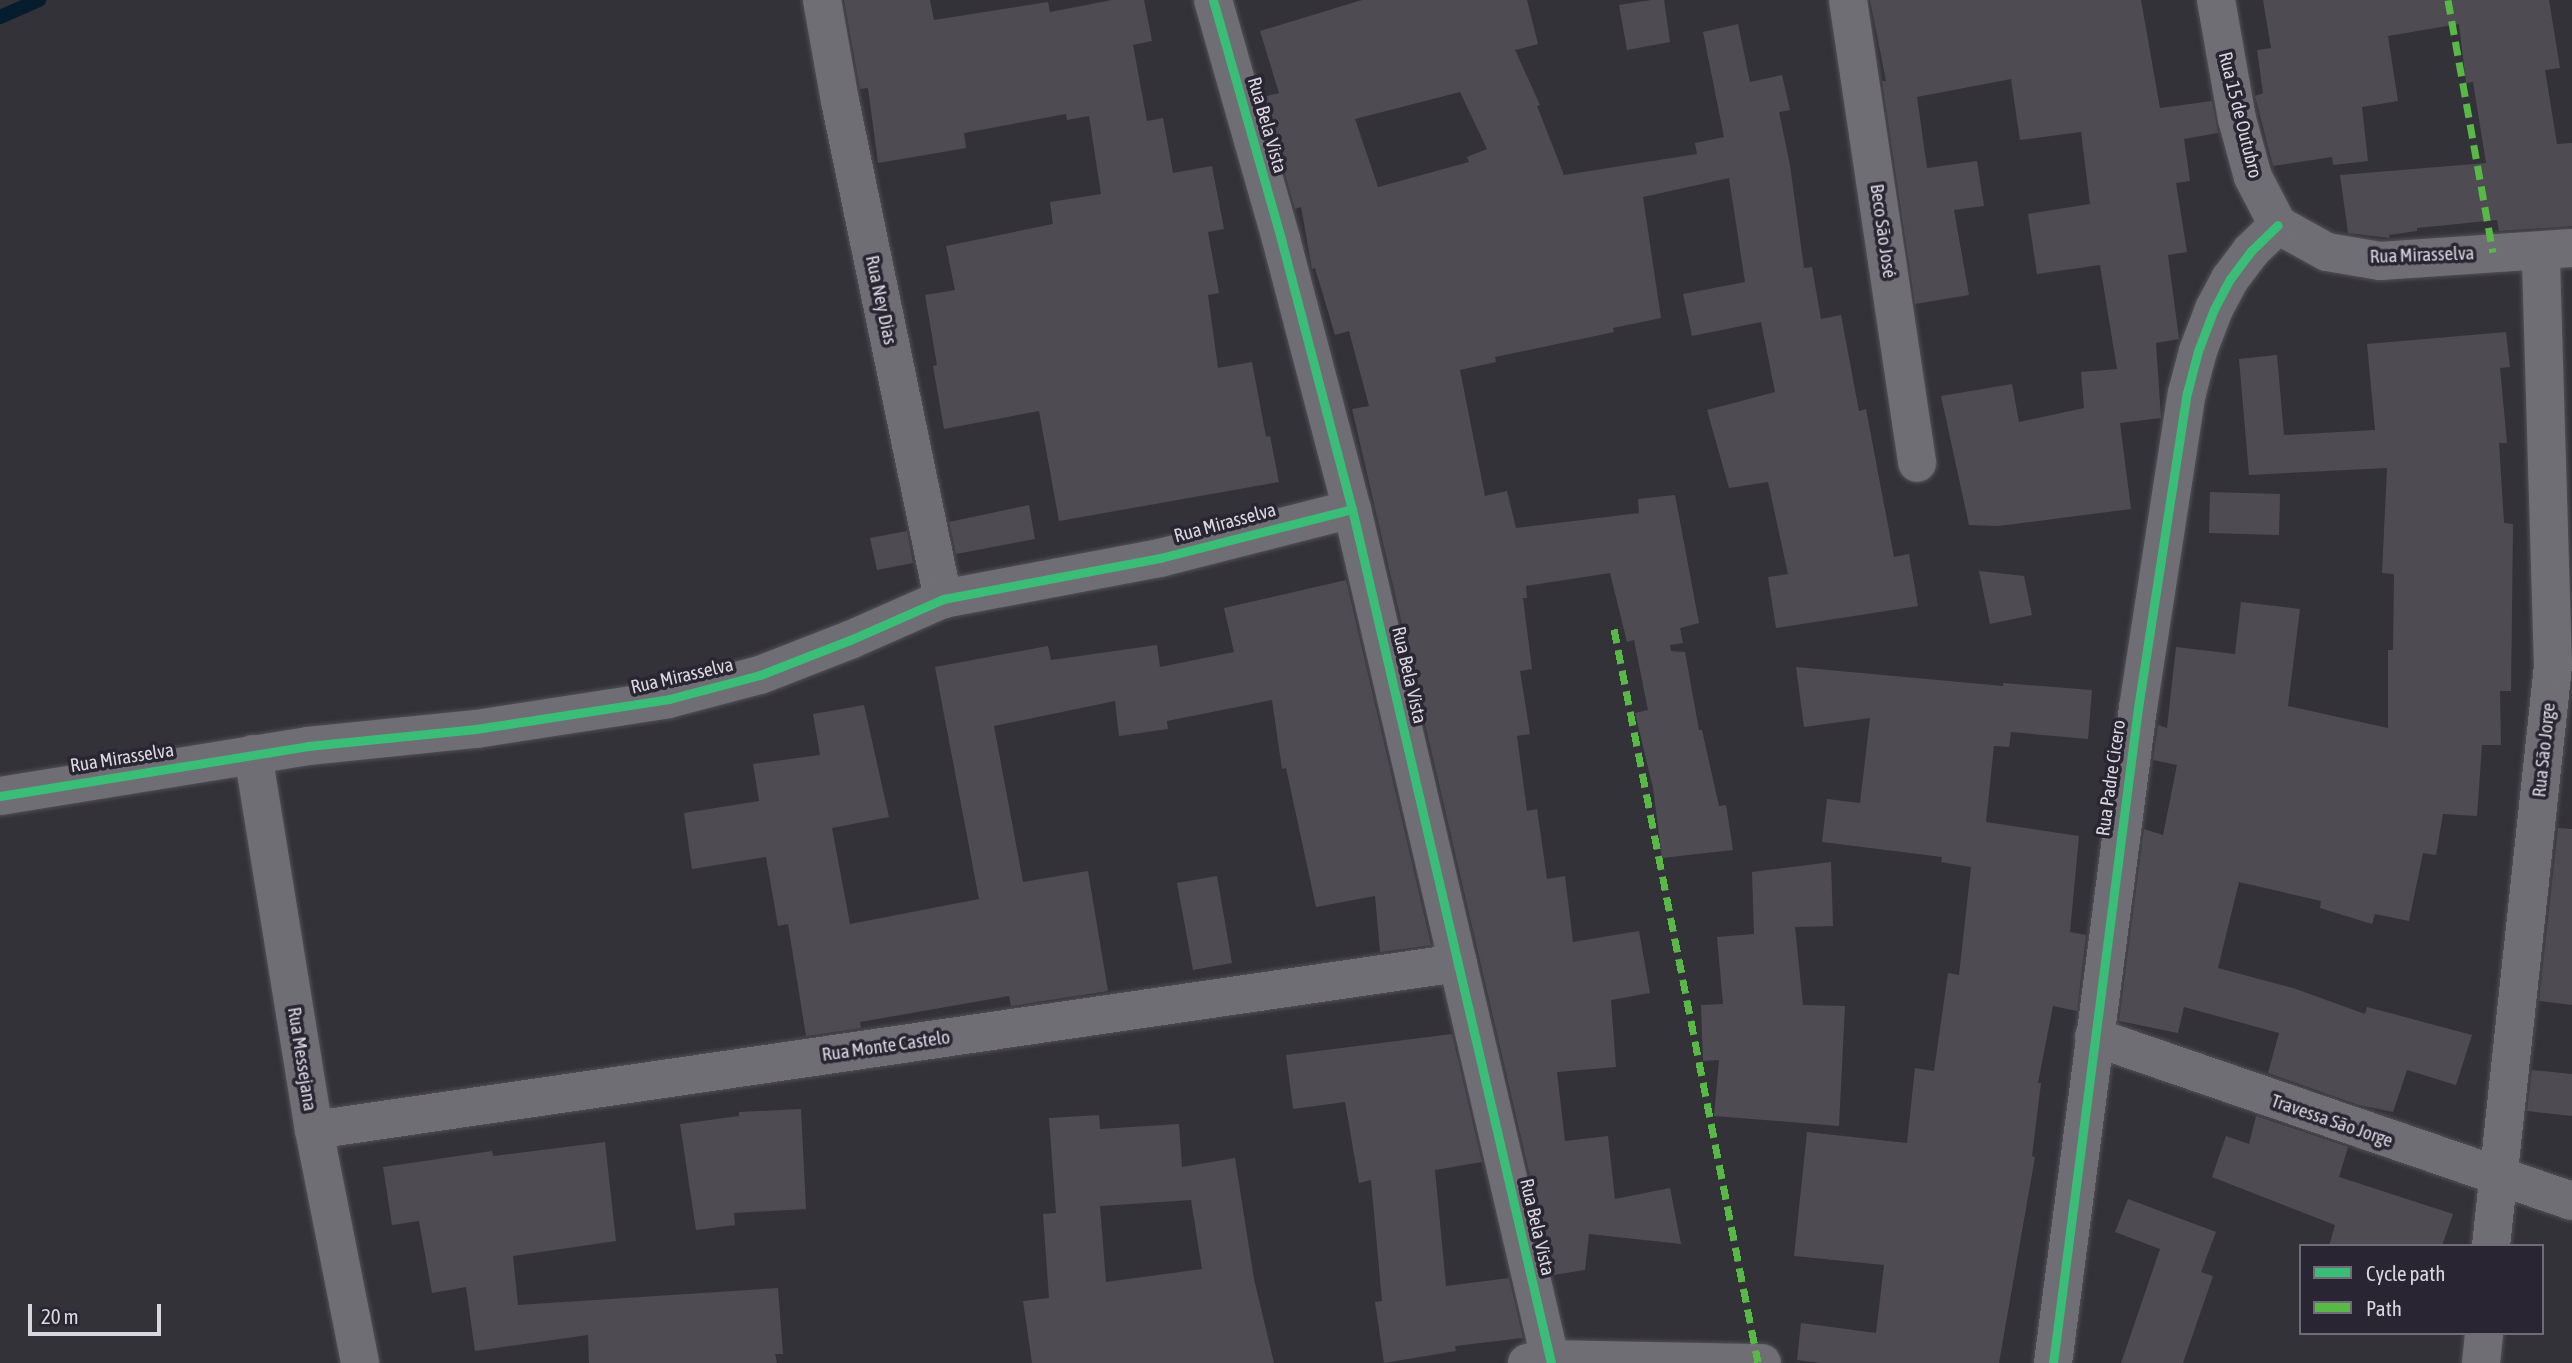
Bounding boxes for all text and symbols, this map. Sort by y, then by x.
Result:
street label: Rua 15 de Outubro [2213,50,2267,180]
street label: Rua Bela Vista [1242,74,1292,176]
street label: Beco São José [1865,182,1901,280]
street label: Rua Mirasselva [2369,242,2475,268]
street label: Rua Ney Dias [860,253,902,347]
street label: Rua Mirasselva [1172,498,1278,548]
street label: Rua Bela Vista [1387,624,1431,726]
street label: Rua Mirasselva [628,653,736,699]
street label: Rua São Jorge [2528,702,2560,798]
street label: Rua Padre Cicero [2092,719,2130,837]
street label: Rua Mirasselva [69,739,175,777]
street label: Rua Messejana [283,1005,321,1113]
street label: Rua Monte Castelo [820,1026,952,1066]
street label: Travessa São Jorge [2268,1090,2396,1152]
street label: Rua Bela Vista [1515,1176,1559,1278]
legend [2299,1244,2544,1335]
text: Cycle path [2366,1261,2445,1285]
scale bar [32,1290,164,1334]
text: Path [2366,1296,2402,1320]
text: 20 m [41,1304,79,1328]

